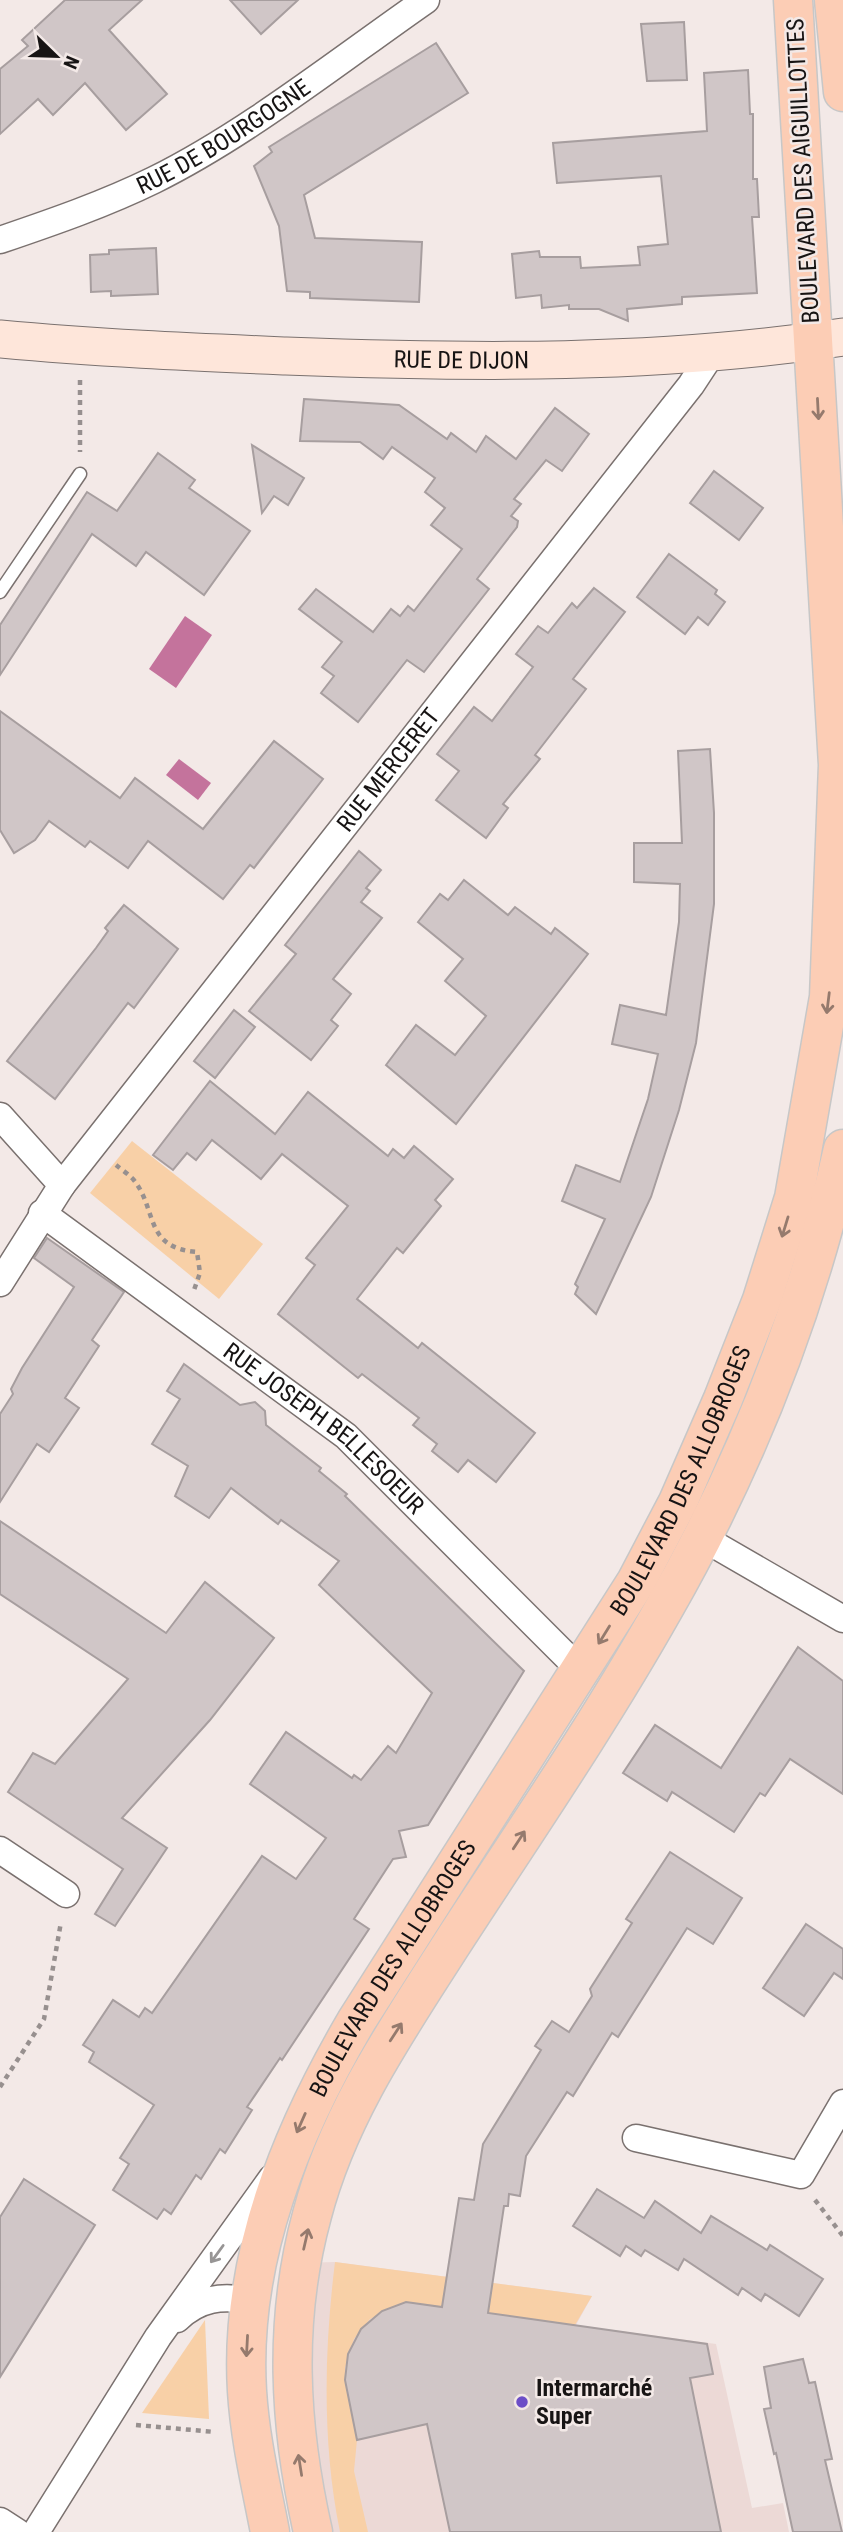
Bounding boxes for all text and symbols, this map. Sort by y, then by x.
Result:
street label: BOULEVARD DES AIGUILLOTTES [781,18,825,324]
north arrow [21,21,91,91]
text: N [58,53,84,72]
street label: RUE DE BOURGOGNE [132,73,316,200]
street label: RUE DE DIJON [393,345,529,374]
one-way arrow [812,398,825,420]
street label: RUE MERCERET [331,702,446,837]
one-way arrow [821,992,834,1014]
one-way arrow [778,1215,790,1237]
street label: RUE JOSEPH BELLESOEUR [218,1337,430,1520]
street label: BOULEVARD DES ALLOBROGES [604,1342,757,1621]
one-way arrow [596,1624,610,1644]
one-way arrow [511,1831,526,1850]
street label: BOULEVARD DES ALLOBROGES [304,1835,482,2101]
one-way arrow [389,2022,403,2042]
one-way arrow [294,2113,307,2134]
one-way arrow [300,2228,314,2251]
one-way arrow [210,2244,224,2263]
one-way arrow [241,2334,254,2357]
place label: Intermarché Super [536,2374,652,2430]
marker: Intermarché Super [514,2394,530,2410]
one-way arrow [293,2454,306,2477]

